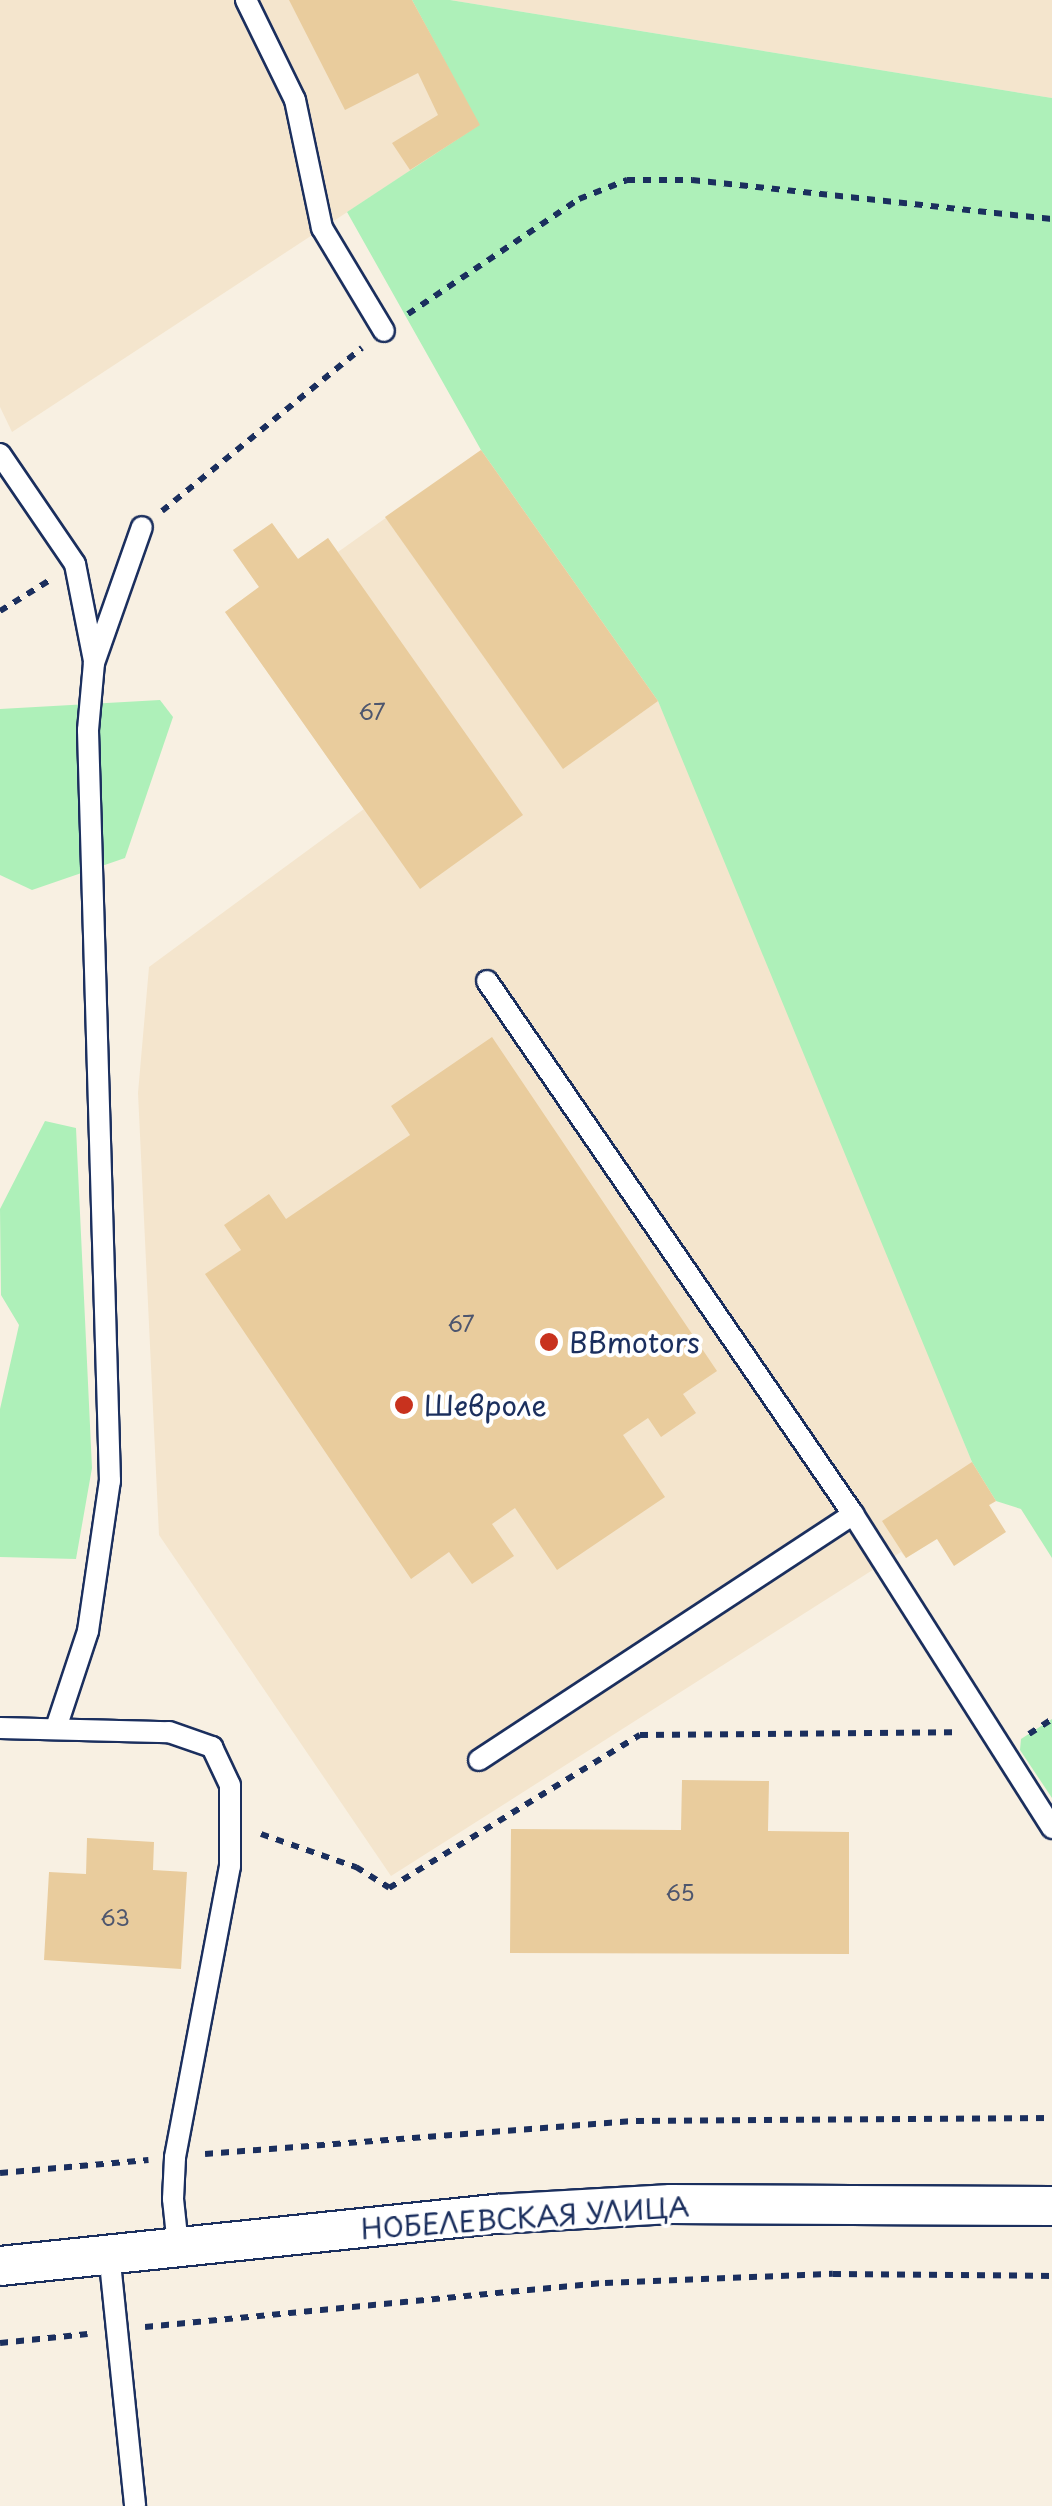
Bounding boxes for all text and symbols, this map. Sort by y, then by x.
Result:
house number: 67 [359,698,385,724]
house number: 67 [448,1310,474,1336]
place label: BBmotors [569,1325,700,1359]
marker: BBmotors [538,1331,560,1353]
place label: Шевроле [424,1388,547,1422]
marker: Шевроле [393,1394,415,1416]
house number: 65 [665,1879,695,1905]
house number: 63 [100,1904,130,1930]
street label: НОБЕЛЕВСКАЯ УЛИЦА [360,2189,690,2245]

